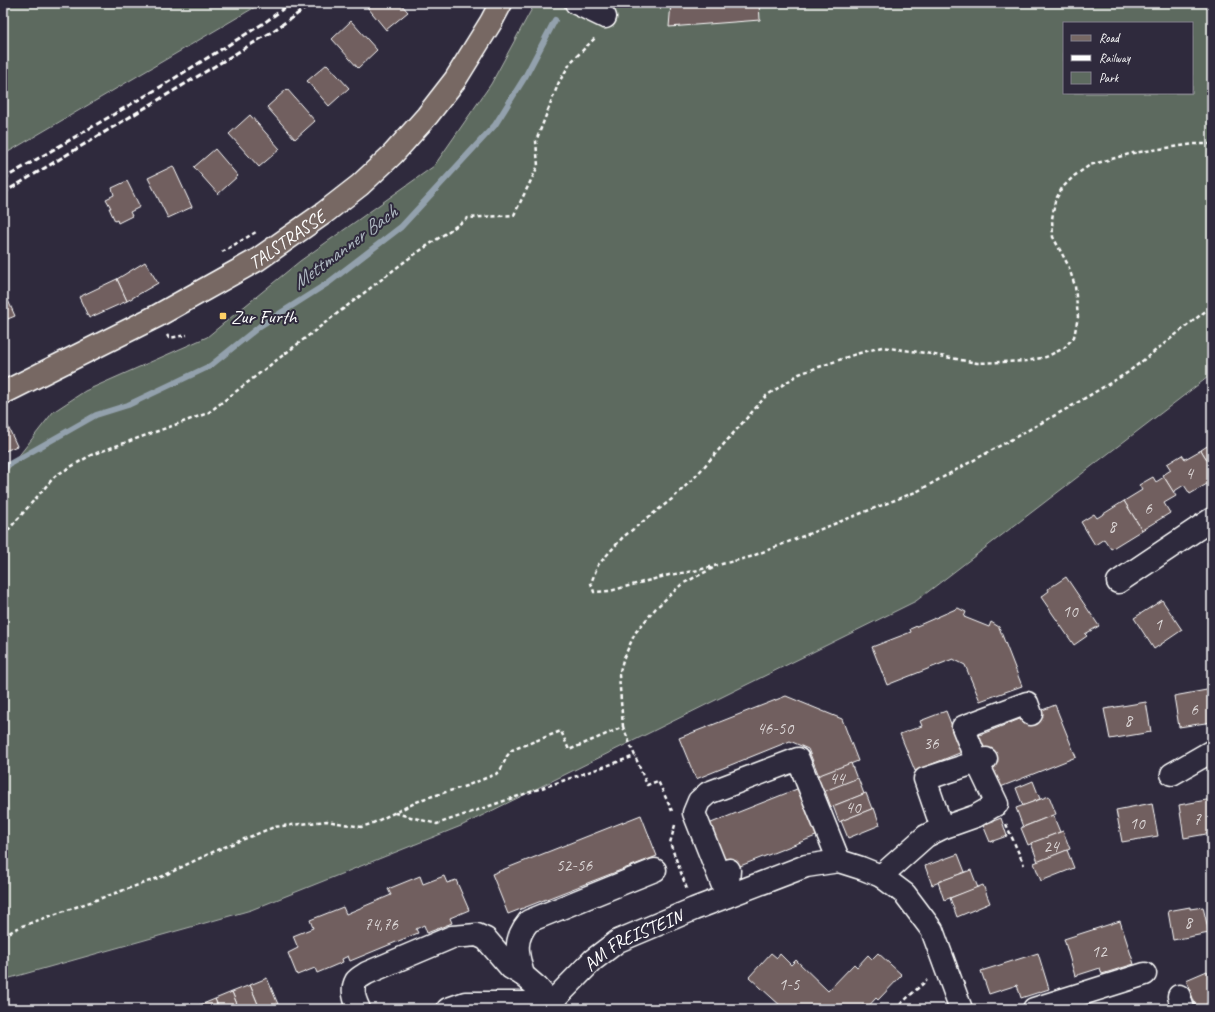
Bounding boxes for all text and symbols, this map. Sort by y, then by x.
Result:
legend [1063,22,1193,94]
text: Road [1099,30,1121,46]
text: Railway [1099,50,1131,66]
text: Park [1099,70,1120,86]
water label: Mettmanner Bach [287,199,403,295]
street label: TALSTRASSE [245,203,332,275]
place label: Zur Furth [231,305,298,329]
marker: Zur Furth [218,311,228,321]
house number: 4 [1185,463,1195,484]
house number: 6 [1144,498,1153,519]
house number: 8 [1108,516,1118,537]
house number: 10 [1062,601,1079,622]
house number: 1 [1154,614,1163,635]
house number: 6 [1190,699,1199,720]
house number: 8 [1124,710,1134,731]
house number: 46-50 [757,718,794,739]
house number: 36 [923,733,940,754]
house number: 44 [829,768,847,789]
house number: 40 [845,797,862,818]
house number: 7 [1193,809,1202,830]
house number: 10 [1129,813,1146,834]
house number: 24 [1043,836,1061,857]
house number: 52-56 [556,855,593,876]
street label: AM FREISTEIN [578,903,689,976]
house number: 8 [1184,912,1194,933]
house number: 74,76 [364,914,399,935]
house number: 12 [1091,941,1108,962]
house number: 1-5 [779,974,801,995]

